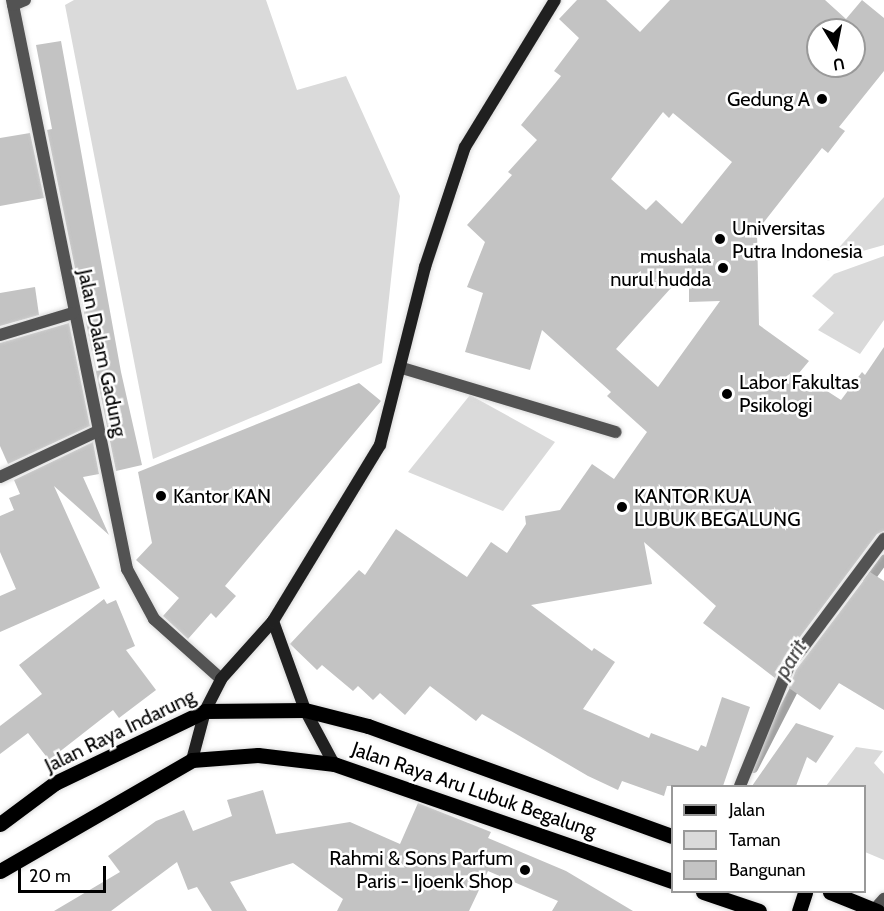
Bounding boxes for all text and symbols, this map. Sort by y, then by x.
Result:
north arrow [806,18,866,78]
text: U [832,54,846,75]
place label: Gedung A [727,87,810,111]
marker: Gedung A [815,92,829,106]
place label: Universitas Putra Indonesia [732,216,863,263]
marker: Universitas Putra Indonesia [713,232,727,246]
place label: mushala nurul hudda [610,244,711,291]
marker: mushala nurul hudda [716,261,730,275]
street label: Jalan Dalam Gadung [73,267,131,439]
place label: Labor Fakultas Psikologi [739,371,859,418]
marker: Labor Fakultas Psikologi [720,387,734,401]
place label: Kantor KAN [173,484,271,508]
place label: KANTOR KUA LUBUK BEGALUNG [634,484,801,531]
marker: Kantor KAN [154,489,168,503]
marker: KANTOR KUA LUBUK BEGALUNG [615,500,629,514]
water label: parit [770,636,812,682]
street label: Jalan Raya Indarung [41,684,199,778]
street label: Jalan Raya Aru Lubuk Begalung [349,737,599,843]
legend [671,785,866,893]
text: Jalan [729,799,765,821]
text: Taman [729,829,781,851]
place label: Rahmi & Sons Parfum Paris - Ijoenk Shop [329,846,513,893]
scale bar [21,854,110,892]
text: Bangunan [729,859,806,881]
marker: Rahmi & Sons Parfum Paris - Ijoenk Shop [518,863,532,877]
text: 20 m [29,865,71,887]

